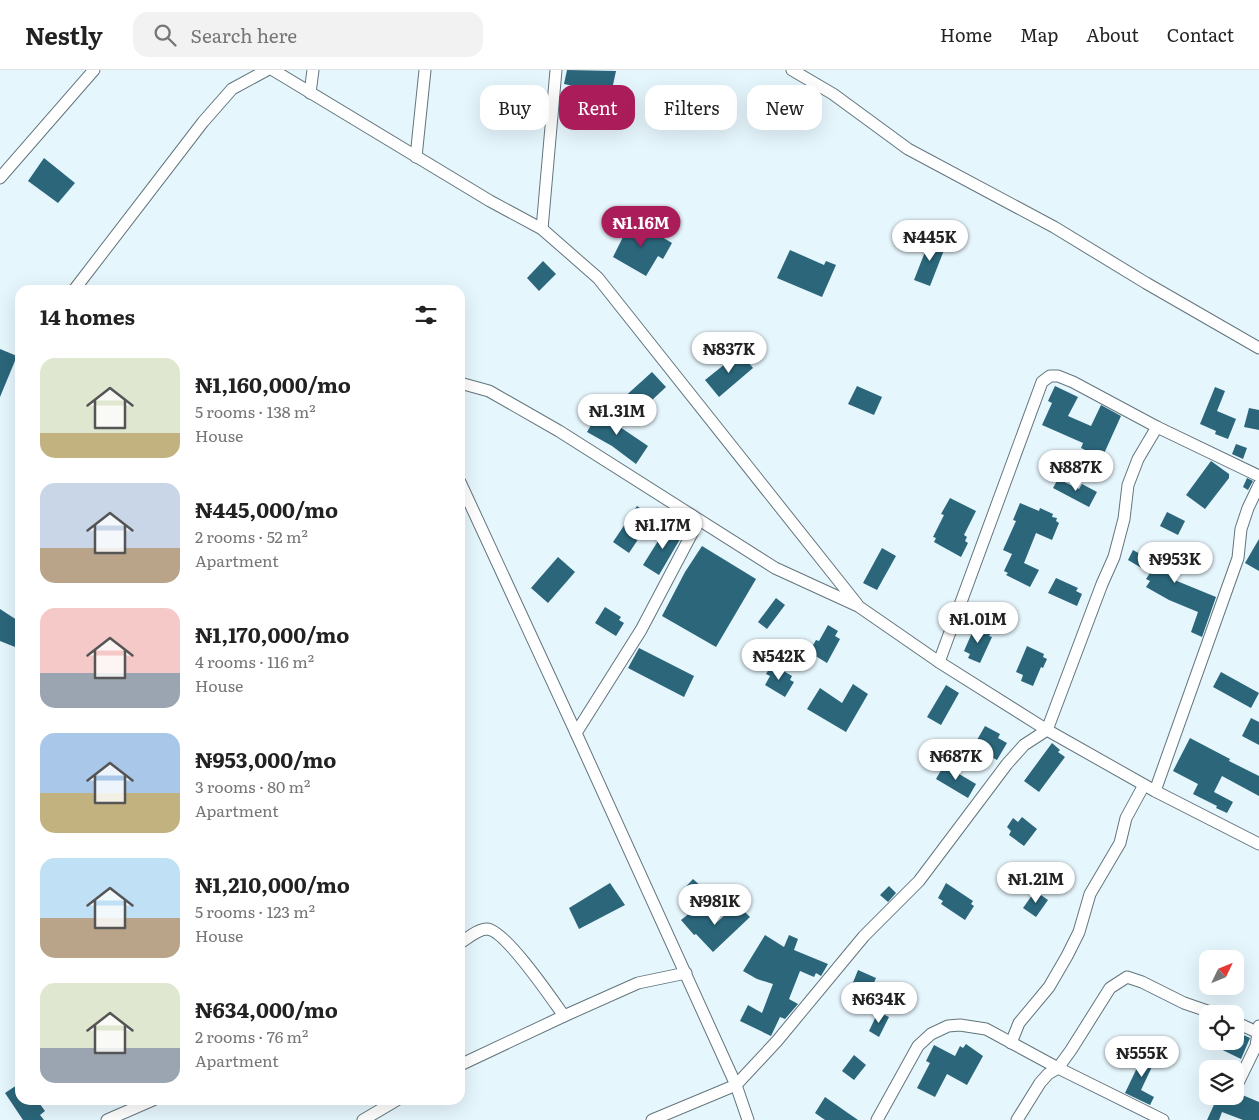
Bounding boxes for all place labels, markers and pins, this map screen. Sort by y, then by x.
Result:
pin: ₦1.16M [600,206,682,248]
pin: ₦445K [895,220,965,262]
pin: ₦837K [694,332,764,374]
pin: ₦1.31M [576,394,658,436]
pin: ₦887K [1041,450,1111,492]
pin: ₦1.17M [622,508,704,550]
pin: ₦953K [1140,542,1210,584]
pin: ₦1.01M [937,602,1019,644]
pin: ₦542K [744,638,814,681]
pin: ₦687K [921,738,991,781]
pin: ₦1.21M [995,862,1077,904]
pin: ₦981K [680,884,750,926]
pin: ₦634K [844,982,914,1024]
pin: ₦555K [1107,1036,1177,1078]

